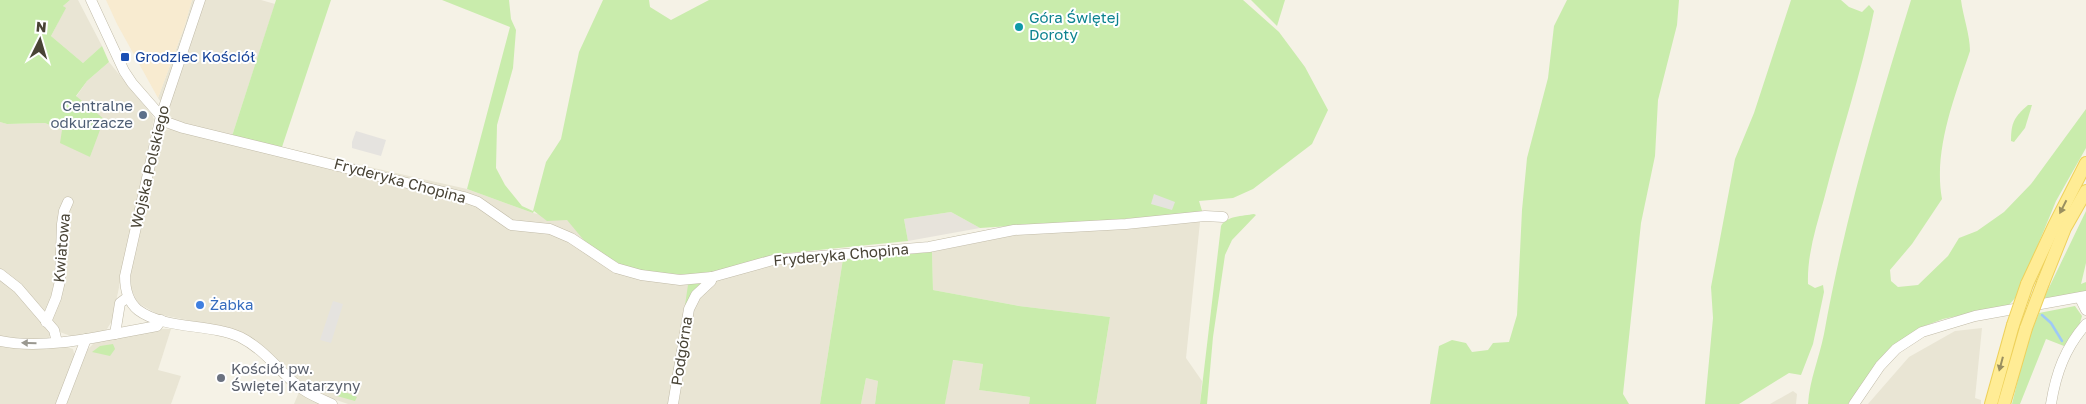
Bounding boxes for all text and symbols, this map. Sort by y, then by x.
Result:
place label: Góra Świętej Doroty [1029,8,1120,43]
north arrow [15,15,65,65]
text: N [35,18,47,35]
marker: Góra Świętej Doroty [1013,21,1025,33]
place label: Grodziec Kościół [135,47,255,65]
marker: Grodziec Kościół [119,51,131,63]
place label: Centralne odkurzacze [51,96,133,131]
street label: Wojska Polskiego [126,103,172,230]
marker: Centralne odkurzacze [137,109,149,121]
street label: Fryderyka Chopina [332,154,468,206]
one-way arrow [2059,199,2067,214]
street label: Kwiatowa [49,212,73,283]
street label: Fryderyka Chopina [772,239,909,269]
place label: Żabka [210,295,254,313]
marker: Żabka [194,299,206,311]
street label: Podgórna [667,315,695,387]
one-way arrow [20,339,36,347]
one-way arrow [1997,356,2005,372]
place label: Kościół pw. Świętej Katarzyny [231,359,361,394]
marker: Kościół pw. Świętej Katarzyny [215,372,227,384]

